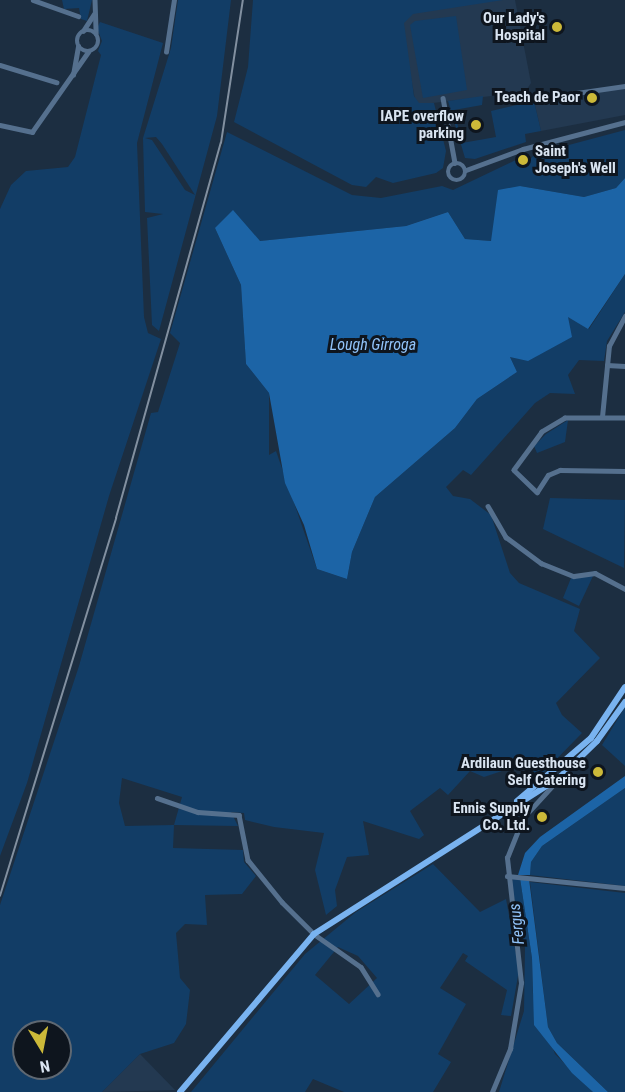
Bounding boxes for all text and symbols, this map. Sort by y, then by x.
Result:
place label: Our Lady's Hospital [483,9,545,44]
marker: Our Lady's Hospital [550,20,564,34]
place label: Teach de Paor [495,89,580,107]
marker: Teach de Paor [585,91,599,105]
place label: IAPE overflow parking [380,107,464,142]
marker: IAPE overflow parking [469,118,483,132]
place label: Saint Joseph's Well [535,142,616,177]
marker: Saint Joseph's Well [516,153,530,167]
water label: Lough Girroga [330,335,416,355]
place label: Ardilaun Guesthouse Self Catering [461,754,586,789]
marker: Ardilaun Guesthouse Self Catering [591,765,605,779]
place label: Ennis Supply Co. Ltd. [453,799,530,834]
marker: Ennis Supply Co. Ltd. [535,810,549,824]
water label: Fergus [505,902,529,946]
north arrow [12,1020,72,1080]
text: N [38,1056,51,1076]

